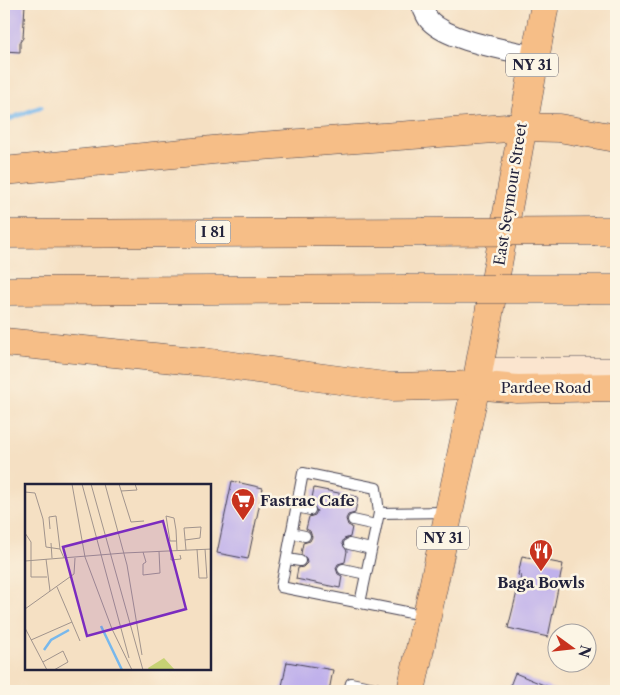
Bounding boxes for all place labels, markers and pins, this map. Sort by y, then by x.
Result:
supermarket icon: Fastrac Cafe [230,487,256,521]
place label: Fastrac Cafe [260,491,355,510]
restaurant icon: Baga Bowls [528,538,554,572]
place label: Baga Bowls [497,573,585,592]

